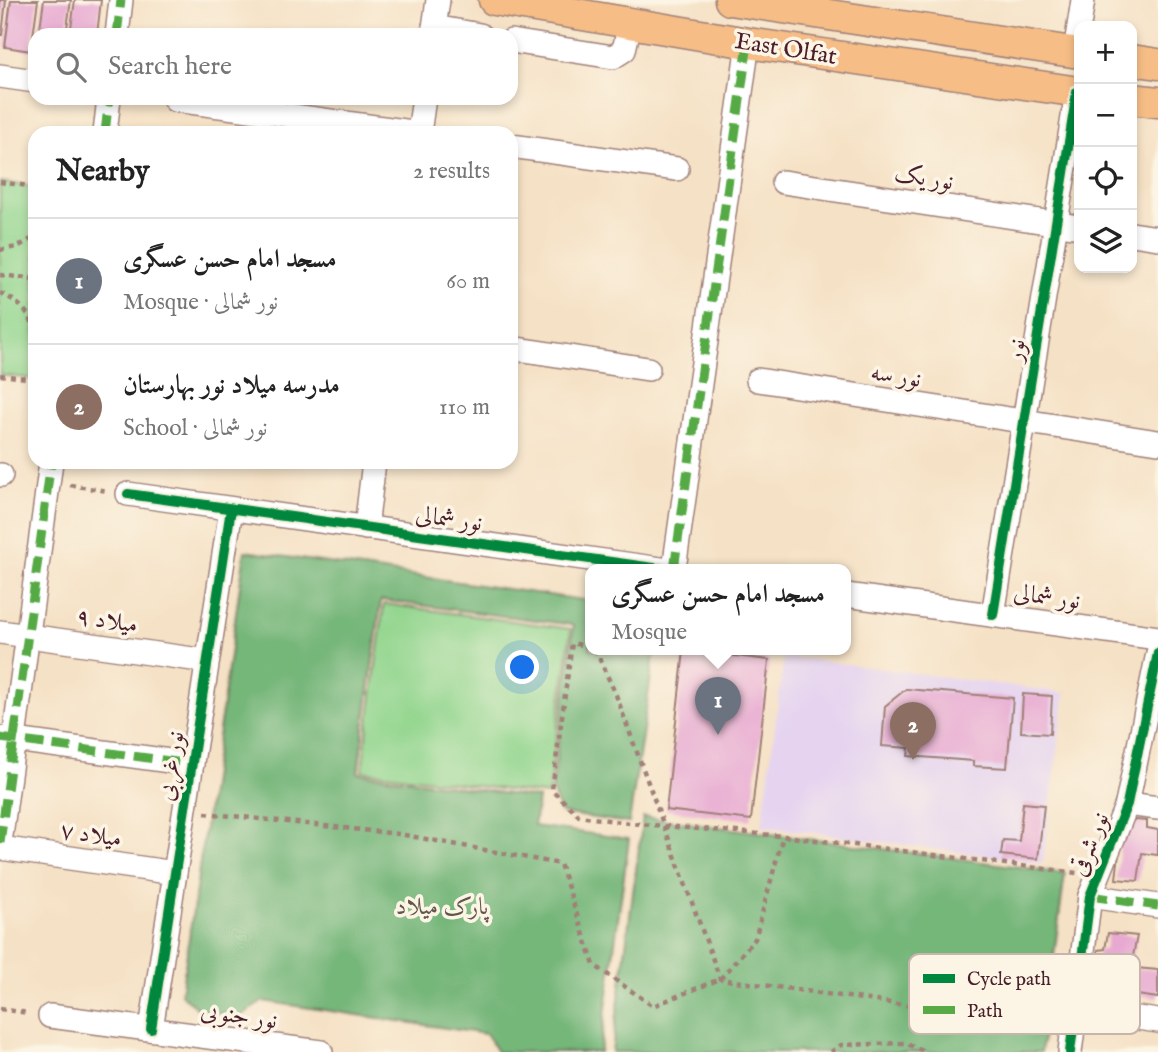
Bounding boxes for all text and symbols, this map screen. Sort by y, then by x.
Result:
map controls [1074,21,1137,273]
button: + [1074,21,1137,84]
street label: East Olfat [733,26,839,73]
search box [28,28,518,105]
icon: search [52,48,90,86]
text: Search here [108,50,232,83]
button: − [1074,84,1137,147]
button: locate [1074,147,1137,210]
text: Nearby [56,153,149,191]
text: 2 results [413,157,490,186]
street label: نور یک [892,159,956,198]
button: layers [1074,210,1137,273]
text: مسجد امام حسن عسگری [123,243,337,276]
text: 1 [75,267,83,296]
text: 60 m [446,267,490,296]
text: Mosque · نور شمالی [123,288,278,317]
street label: نور [999,337,1034,366]
street label: نور سه [868,357,923,396]
text: مدرسه میلاد نور بهارستان [123,369,340,402]
text: 2 [74,393,84,422]
text: 110 m [439,393,490,422]
text: School · نور شمالی [123,414,267,443]
street label: نور شمالی [413,499,484,540]
popup [585,564,851,655]
street label: نور شمالی [1011,577,1082,618]
text: مسجد امام حسن عسگری [611,578,825,611]
street label: میلاد ۹ [74,602,140,641]
text: Mosque [611,618,687,647]
your location [505,650,539,684]
pin: 1 [695,677,741,735]
pin: 2 [890,702,936,760]
street label: نور غربی [151,729,192,803]
street label: نور شرقی [1064,808,1117,881]
street label: میلاد ۷ [58,816,124,855]
park label: پارک میلاد [396,892,490,923]
legend [909,954,1140,1034]
text: Cycle path [967,968,1051,992]
street label: نور جنوبی [198,996,279,1037]
text: Path [967,1000,1003,1024]

